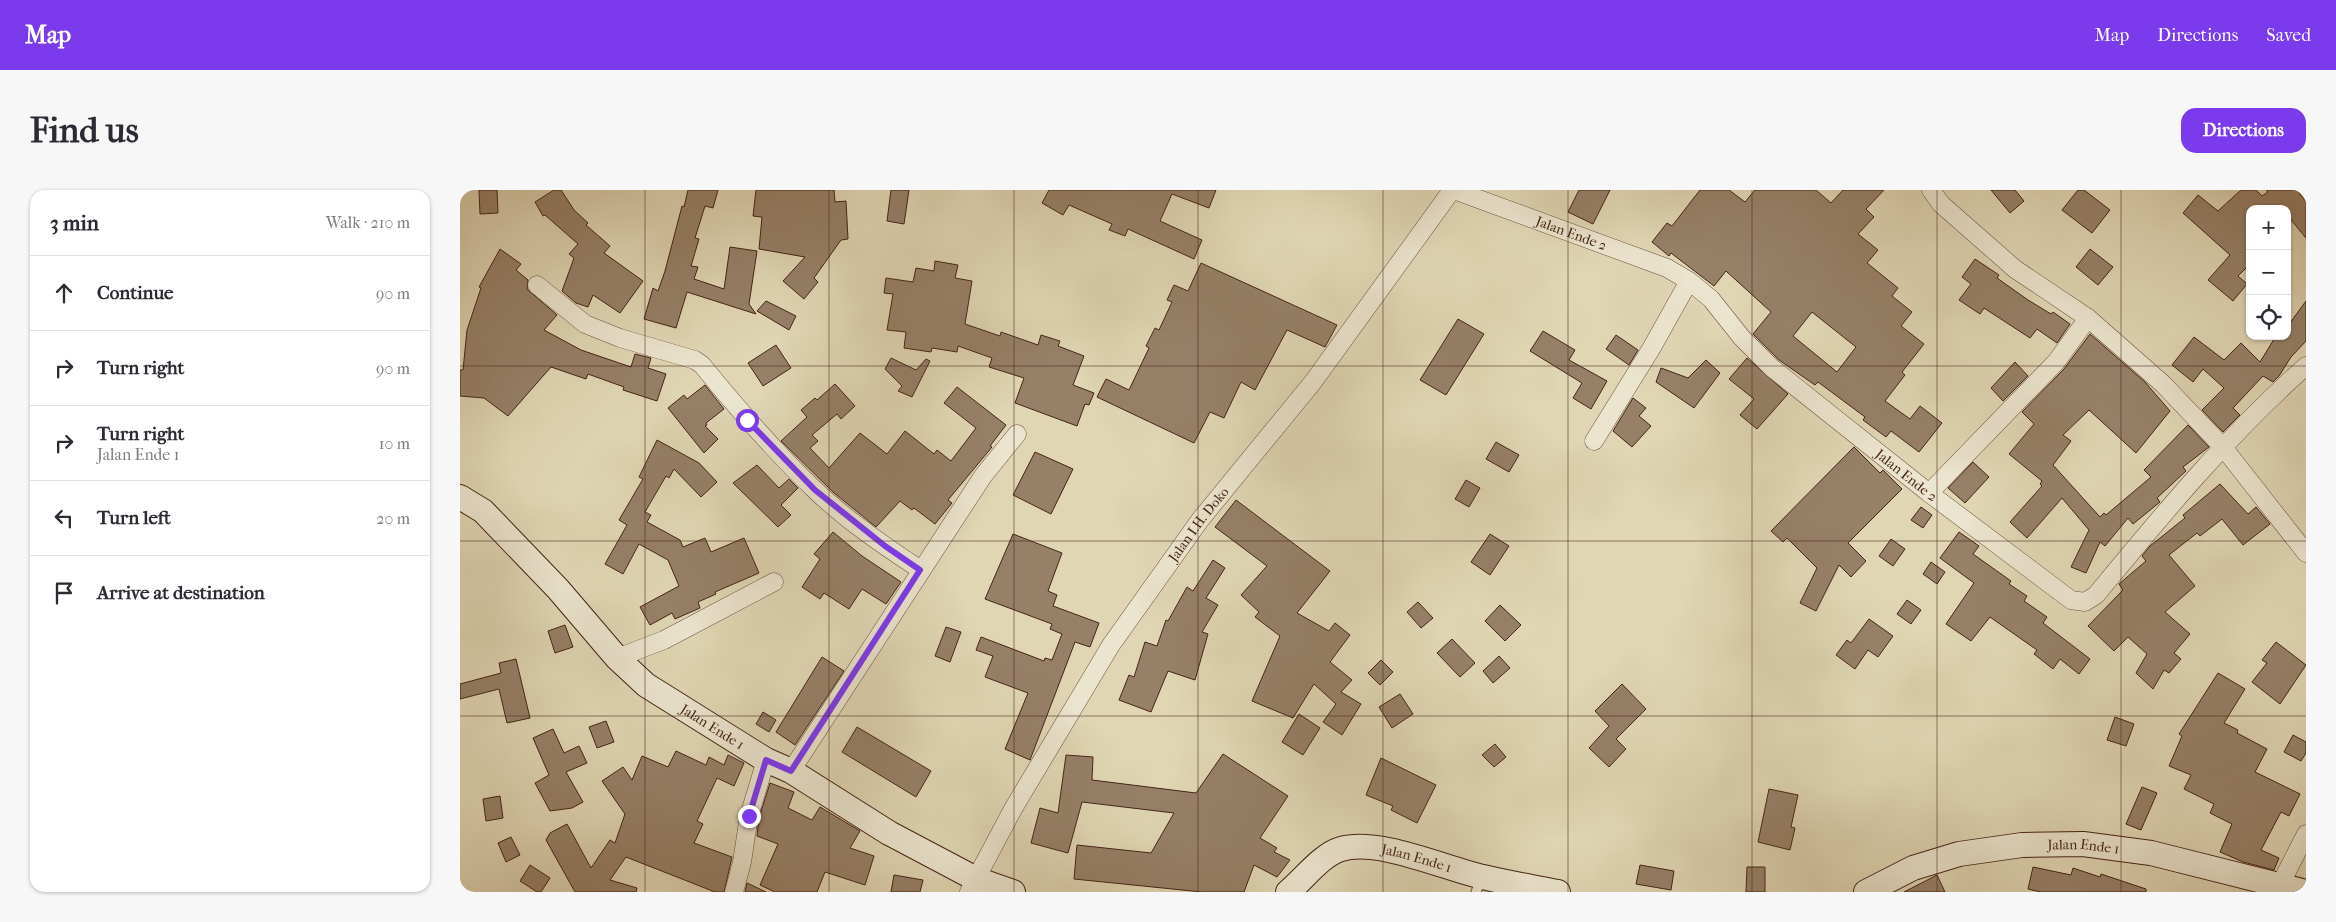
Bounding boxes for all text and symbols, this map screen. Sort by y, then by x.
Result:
text: Map [25,21,71,49]
text: Map [2095,25,2129,46]
text: Directions [2157,25,2238,46]
text: Saved [2266,25,2311,46]
button: Directions [2181,108,2306,153]
text: Find us [30,110,139,151]
map controls [2246,205,2291,340]
button: + [2246,205,2291,250]
text: 3 min [50,211,99,235]
street label: Jalan Ende 2 [1533,212,1609,254]
text: Walk · 210 m [326,213,410,232]
button: − [2246,250,2291,295]
icon: ahead [50,279,78,307]
text: Continue [97,282,173,304]
text: 90 m [376,284,410,303]
button: locate [2246,295,2291,340]
icon: right [50,354,78,382]
text: Turn right [97,357,184,379]
text: 90 m [376,359,410,378]
route start [736,409,759,432]
text: Turn right [97,423,184,445]
icon: right [50,429,78,457]
text: 10 m [379,434,410,453]
text: Jalan Ende 1 [97,445,179,464]
street label: Jalan Ende 2 [1871,445,1941,505]
street label: Jalan I.H. Doko [1164,483,1232,566]
icon: left [50,504,78,532]
text: Turn left [97,507,171,529]
text: 20 m [376,509,410,528]
icon: arrive [50,579,78,607]
text: Arrive at destination [97,582,265,604]
street label: Jalan Ende 1 [677,700,748,753]
route end [738,805,761,828]
street label: Jalan Ende 1 [2046,835,2120,857]
street label: Jalan Ende 1 [1379,840,1454,876]

